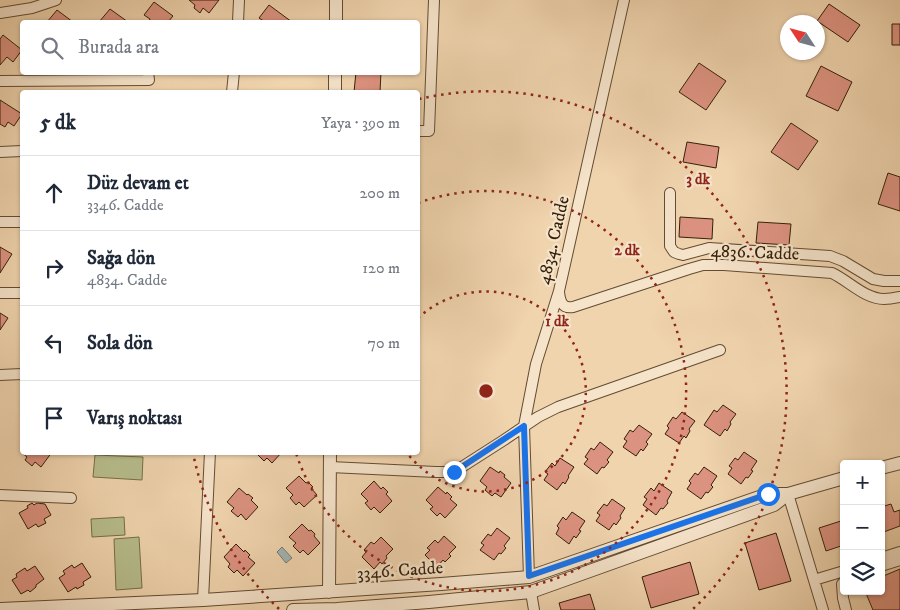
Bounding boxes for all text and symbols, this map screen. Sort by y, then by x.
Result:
north arrow [780,15,825,60]
search box [20,20,420,75]
icon: search [38,34,66,62]
text: Burada ara [78,36,159,59]
text: 5 dk [40,110,76,136]
text: Yaya · 390 m [321,113,400,133]
text: 3 dk [686,170,710,189]
text: Düz devam et [87,172,189,195]
icon: ahead [40,179,68,207]
text: 200 m [359,183,400,203]
street label: 4834. Cadde [533,194,575,287]
text: 3346. Cadde [87,195,164,215]
street label: 4836. Cadde [710,240,800,266]
text: 2 dk [614,241,640,260]
text: Sağa dön [87,247,155,270]
icon: right [40,254,68,282]
text: 120 m [362,258,400,278]
text: 4834. Cadde [87,270,167,290]
text: 1 dk [545,312,569,331]
icon: left [40,329,68,357]
text: Sola dön [87,332,153,355]
text: 70 m [368,333,400,353]
centre of rings [477,382,495,400]
icon: arrive [40,404,68,432]
text: Varış noktası [87,407,182,430]
map controls [840,460,885,595]
button: + [840,460,885,505]
route end [443,461,466,484]
route start [757,483,780,506]
button: − [840,505,885,550]
button: layers [840,550,885,595]
street label: 3346. Cadde [356,557,444,585]

